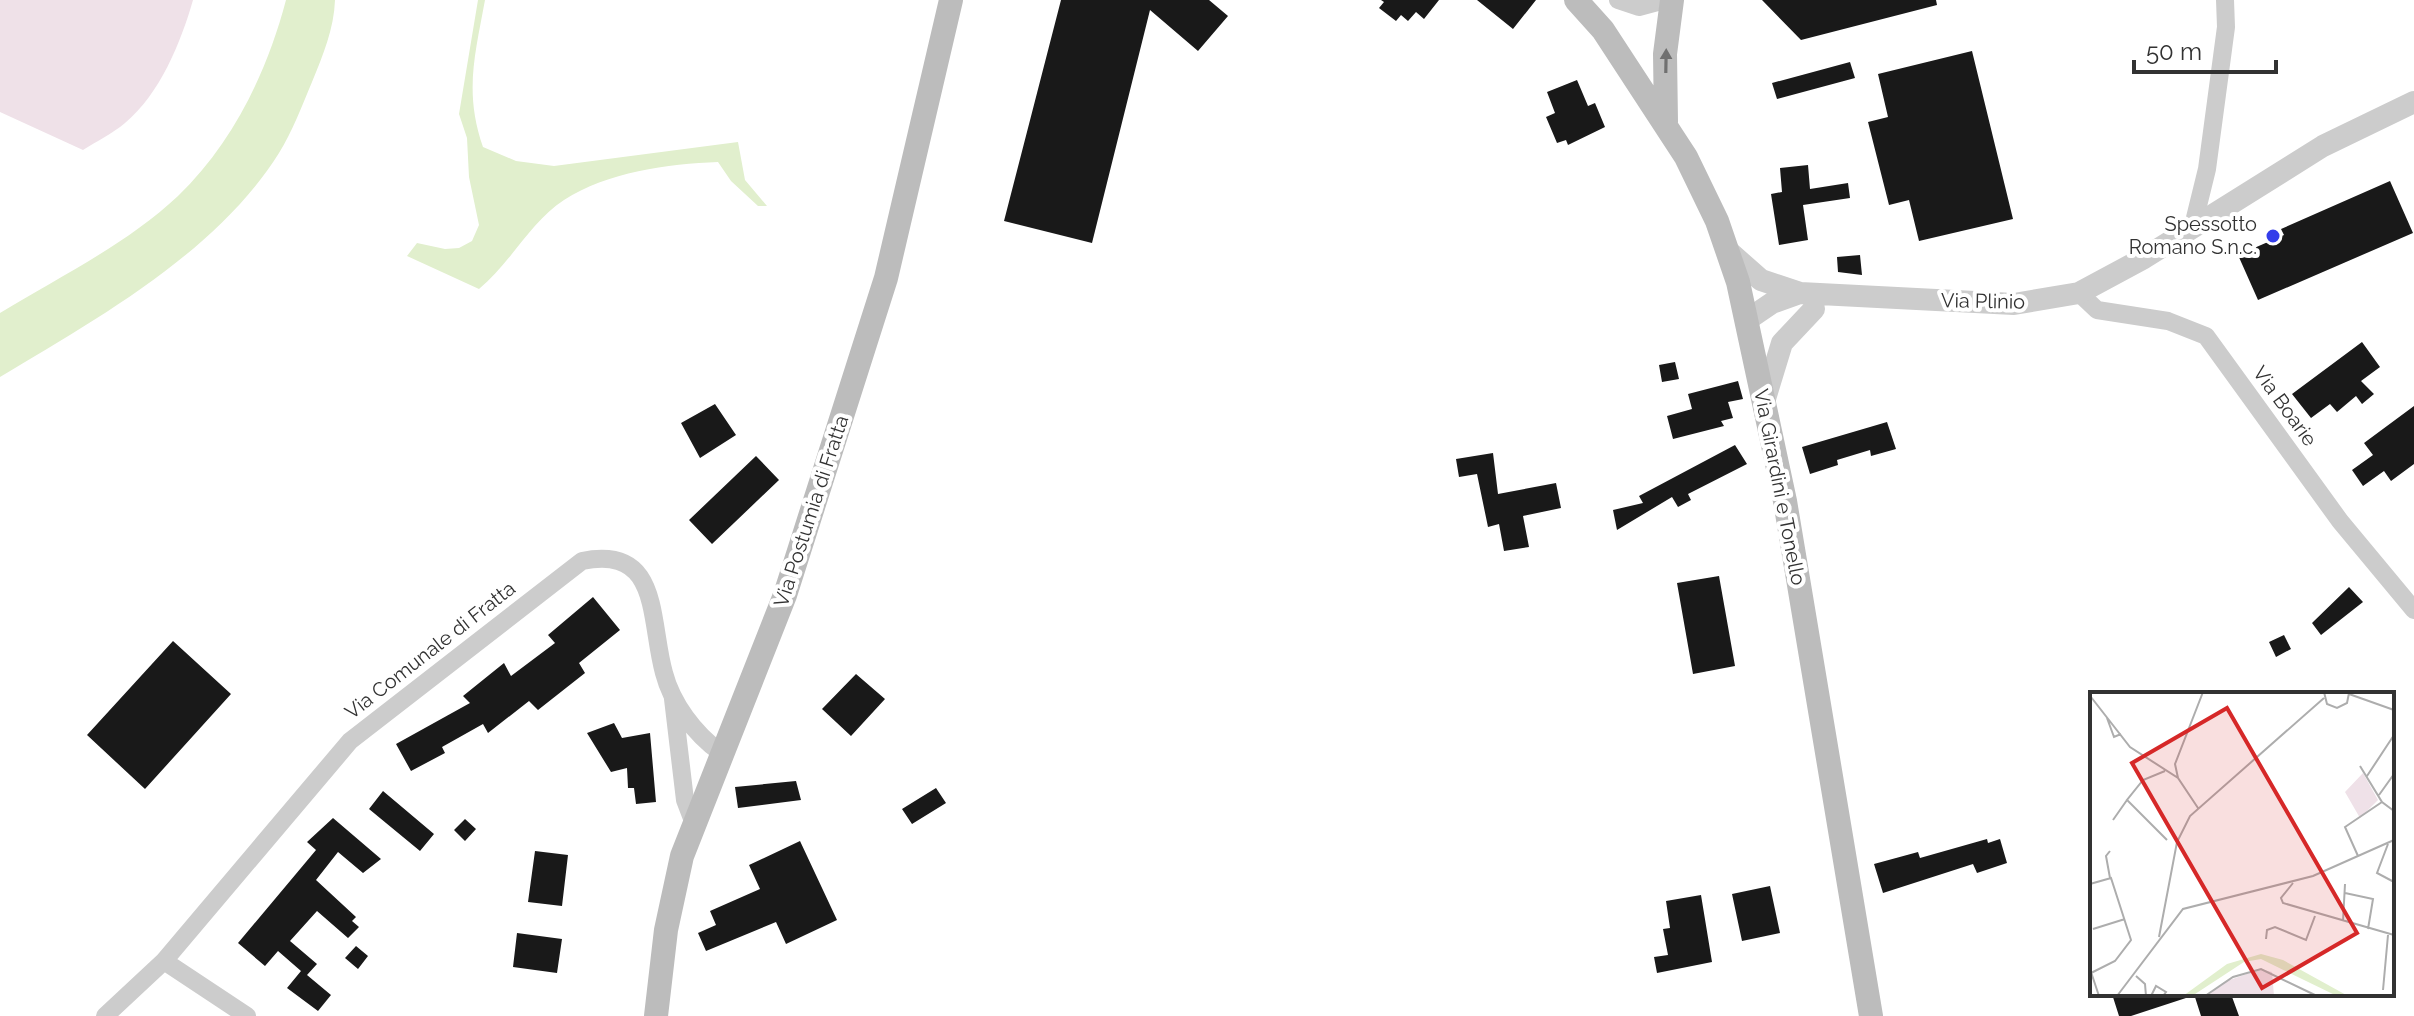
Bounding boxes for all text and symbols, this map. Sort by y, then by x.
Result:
scale bar [2134,24,2276,74]
text: 50 m [2146,37,2202,66]
one-way arrow [1659,48,1672,73]
place label: Spessotto Romano S.n.c. [2129,212,2257,259]
marker: Spessotto Romano S.n.c. [2264,227,2282,245]
street label: Via Plinio [1941,288,2025,314]
street label: Via Boarie [2248,361,2322,451]
street label: Via Girardini e Tonello [1749,387,1811,587]
street label: Via Postumia di Fratta [769,412,853,610]
street label: Via Comunale di Fratta [340,576,520,724]
inset map [2090,692,2394,996]

